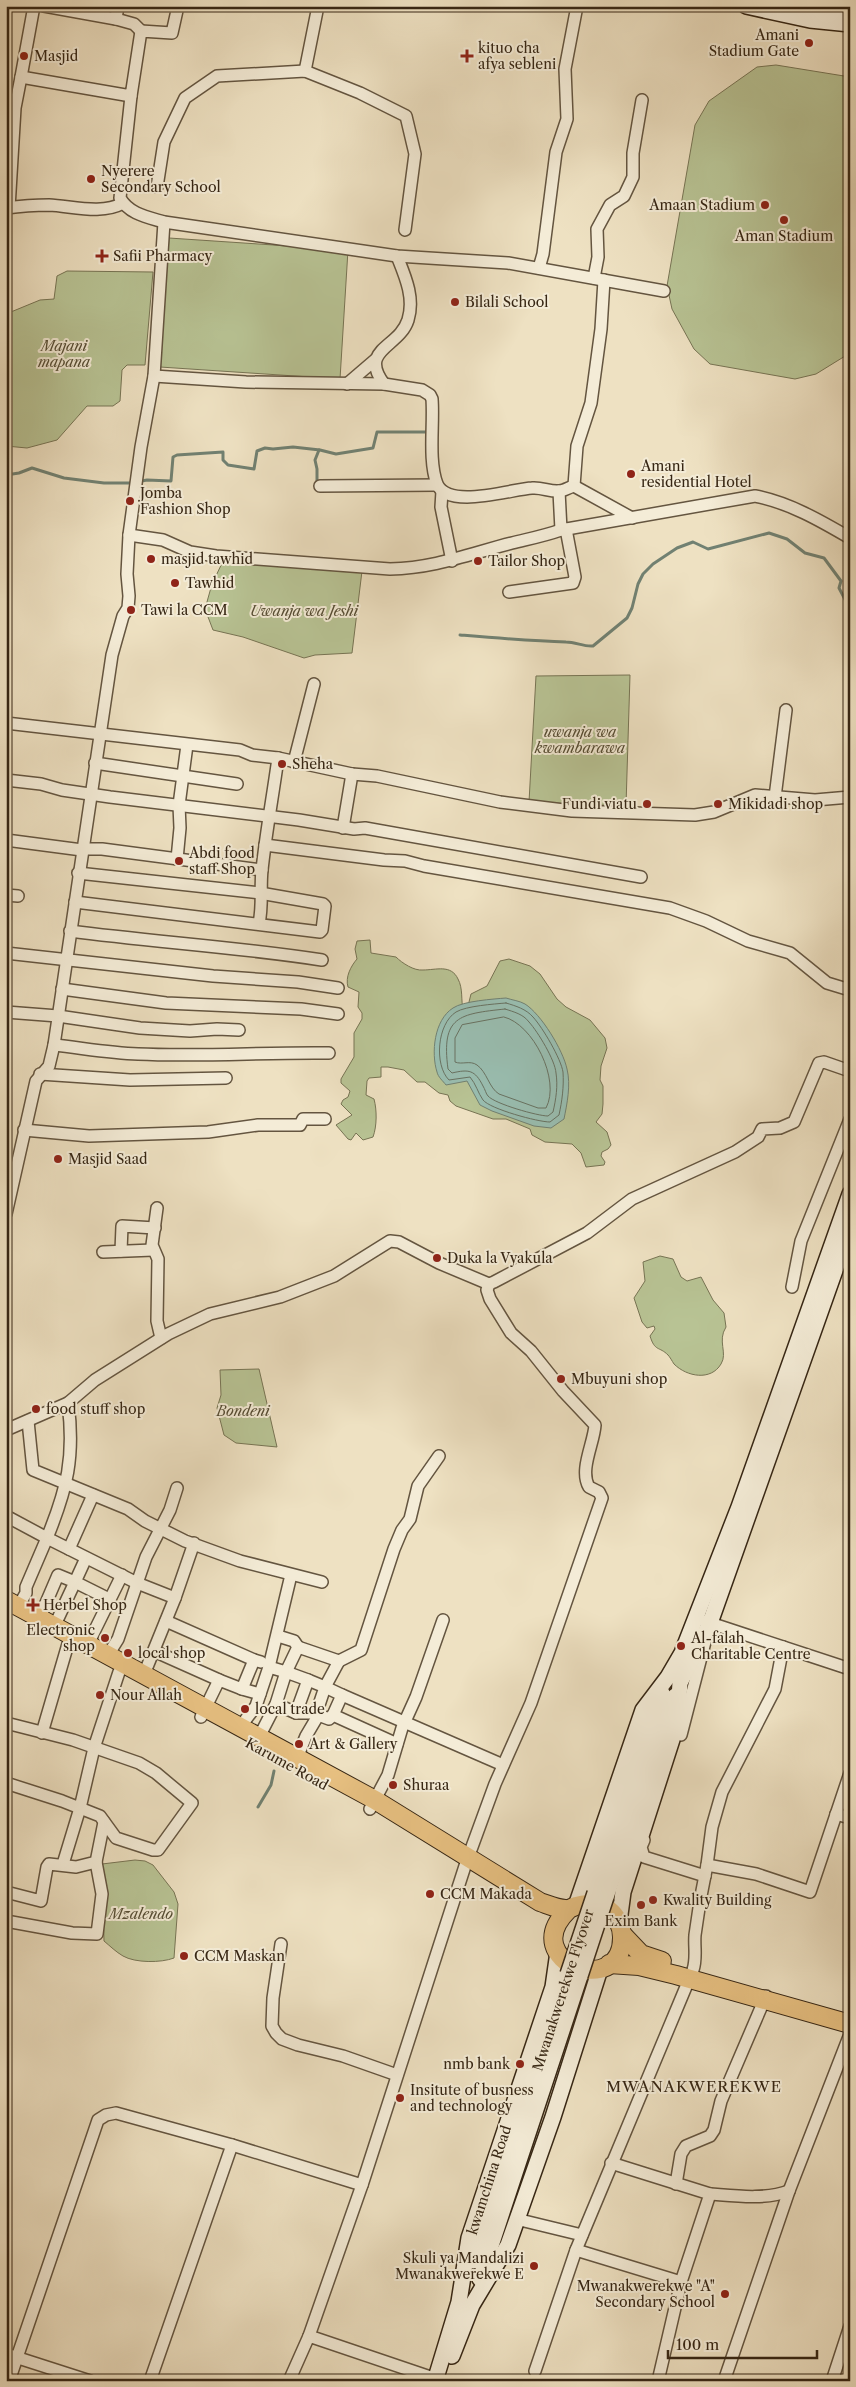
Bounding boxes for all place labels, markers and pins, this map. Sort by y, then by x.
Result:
place label: Amani Stadium Gate [709,26,799,60]
marker: Amani Stadium Gate [803,37,815,49]
place label: kituo cha afya sebleni [478,39,556,73]
place label: Masjid [34,47,79,65]
marker: kituo cha afya sebleni [460,49,474,63]
marker: Masjid [18,50,30,62]
place label: Nyerere Secondary School [101,162,221,196]
marker: Nyerere Secondary School [85,173,97,185]
place label: Amaan Stadium [648,196,755,214]
marker: Amaan Stadium [759,199,771,211]
marker: Aman Stadium [778,214,790,226]
place label: Aman Stadium [734,227,833,245]
place label: Safii Pharmacy [113,247,212,265]
marker: Safii Pharmacy [95,249,109,263]
place label: Bilali School [465,293,549,311]
marker: Bilali School [449,296,461,308]
place label: Amani residential Hotel [640,457,752,491]
marker: Amani residential Hotel [625,468,637,480]
place label: Jomba Fashion Shop [138,484,231,518]
marker: Jomba Fashion Shop [124,495,136,507]
place label: masjid tawhid [161,550,254,568]
place label: Tailor Shop [488,552,565,570]
marker: masjid tawhid [145,553,157,565]
marker: Tailor Shop [472,555,484,567]
place label: Tawhid [185,574,235,592]
marker: Tawhid [169,577,181,589]
place label: Tawi la CCM [141,601,228,619]
marker: Tawi la CCM [125,604,137,616]
place label: Sheha [292,755,334,773]
marker: Sheha [276,758,288,770]
place label: Fundi viatu [562,795,637,813]
place label: Mikidadi shop [728,795,823,813]
marker: Fundi viatu [641,798,653,810]
marker: Mikidadi shop [712,798,724,810]
place label: Abdi food staff Shop [188,844,255,878]
marker: Abdi food staff Shop [173,855,185,867]
place label: Masjid Saad [68,1150,148,1168]
marker: Masjid Saad [52,1153,64,1165]
place label: Duka la Vyakula [447,1249,553,1267]
marker: Duka la Vyakula [431,1252,443,1264]
place label: Mbuyuni shop [571,1370,667,1388]
marker: Mbuyuni shop [555,1373,567,1385]
place label: food stuff shop [46,1400,145,1418]
marker: food stuff shop [30,1403,42,1415]
place label: Herbel Shop [43,1596,127,1614]
marker: Herbel Shop [27,1599,39,1611]
place label: Electronic shop [26,1621,95,1655]
place label: Al-falah Charitable Centre [690,1629,811,1663]
marker: Electronic shop [99,1632,111,1644]
marker: Al-falah Charitable Centre [675,1640,687,1652]
place label: local shop [138,1644,205,1662]
marker: local shop [122,1647,134,1659]
place label: Nour Allah [110,1686,182,1704]
marker: Nour Allah [94,1689,106,1701]
place label: local trade [255,1700,325,1718]
marker: local trade [239,1703,251,1715]
place label: Art & Gallery [308,1735,398,1753]
marker: Art & Gallery [293,1738,305,1750]
place label: Shuraa [403,1776,450,1794]
marker: Shuraa [387,1779,399,1791]
place label: CCM Makada [440,1885,533,1903]
marker: CCM Makada [424,1888,436,1900]
place label: Kwality Building [663,1891,772,1909]
marker: Kwality Building [647,1894,659,1906]
marker: Exim Bank [635,1899,647,1911]
place label: Exim Bank [605,1912,678,1930]
place label: CCM Maskan [194,1947,285,1965]
marker: CCM Maskan [178,1950,190,1962]
place label: nmb bank [443,2055,511,2073]
marker: nmb bank [514,2058,526,2070]
place label: Insitute of busness and technology [410,2081,534,2115]
marker: Insitute of busness and technology [394,2092,406,2104]
place label: Skuli ya Mandalizi Mwanakwerekwe E [395,2249,524,2283]
marker: Skuli ya Mandalizi Mwanakwerekwe E [528,2260,540,2272]
place label: Mwanakwerekwe "A" Secondary School [577,2277,715,2311]
marker: Mwanakwerekwe "A" Secondary School [719,2288,731,2300]

